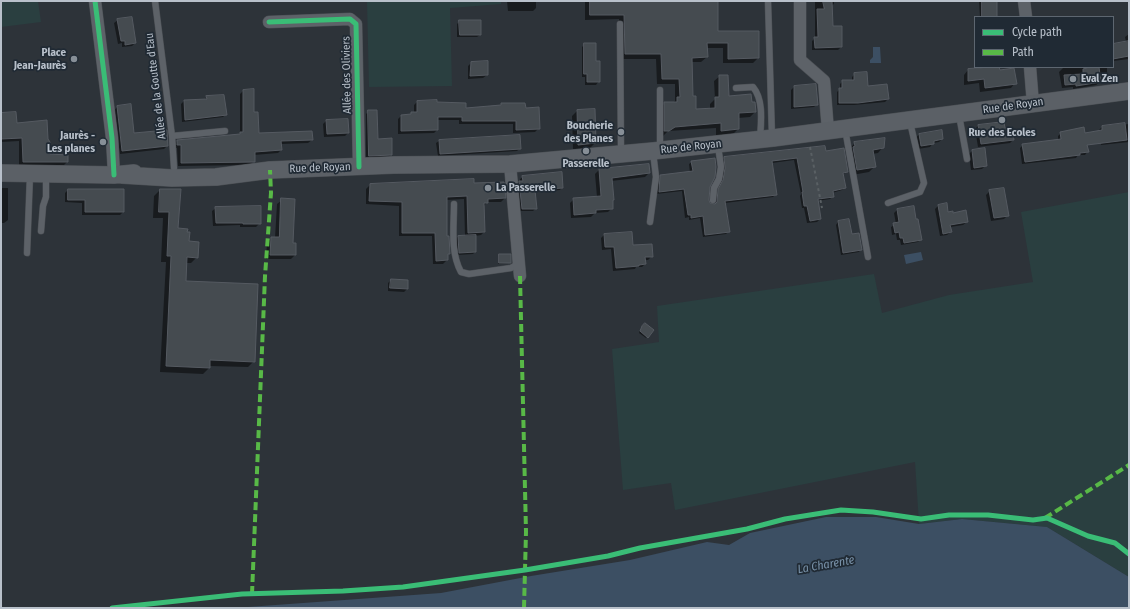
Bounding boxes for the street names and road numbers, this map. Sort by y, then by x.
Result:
street label: Allée de la Goutte d'Eau [143,32,169,140]
street label: Allée des Oliviers [340,36,354,114]
street label: Rue de Royan [982,95,1044,117]
street label: Rue de Royan [660,137,722,157]
street label: Rue de Royan [289,160,351,176]

